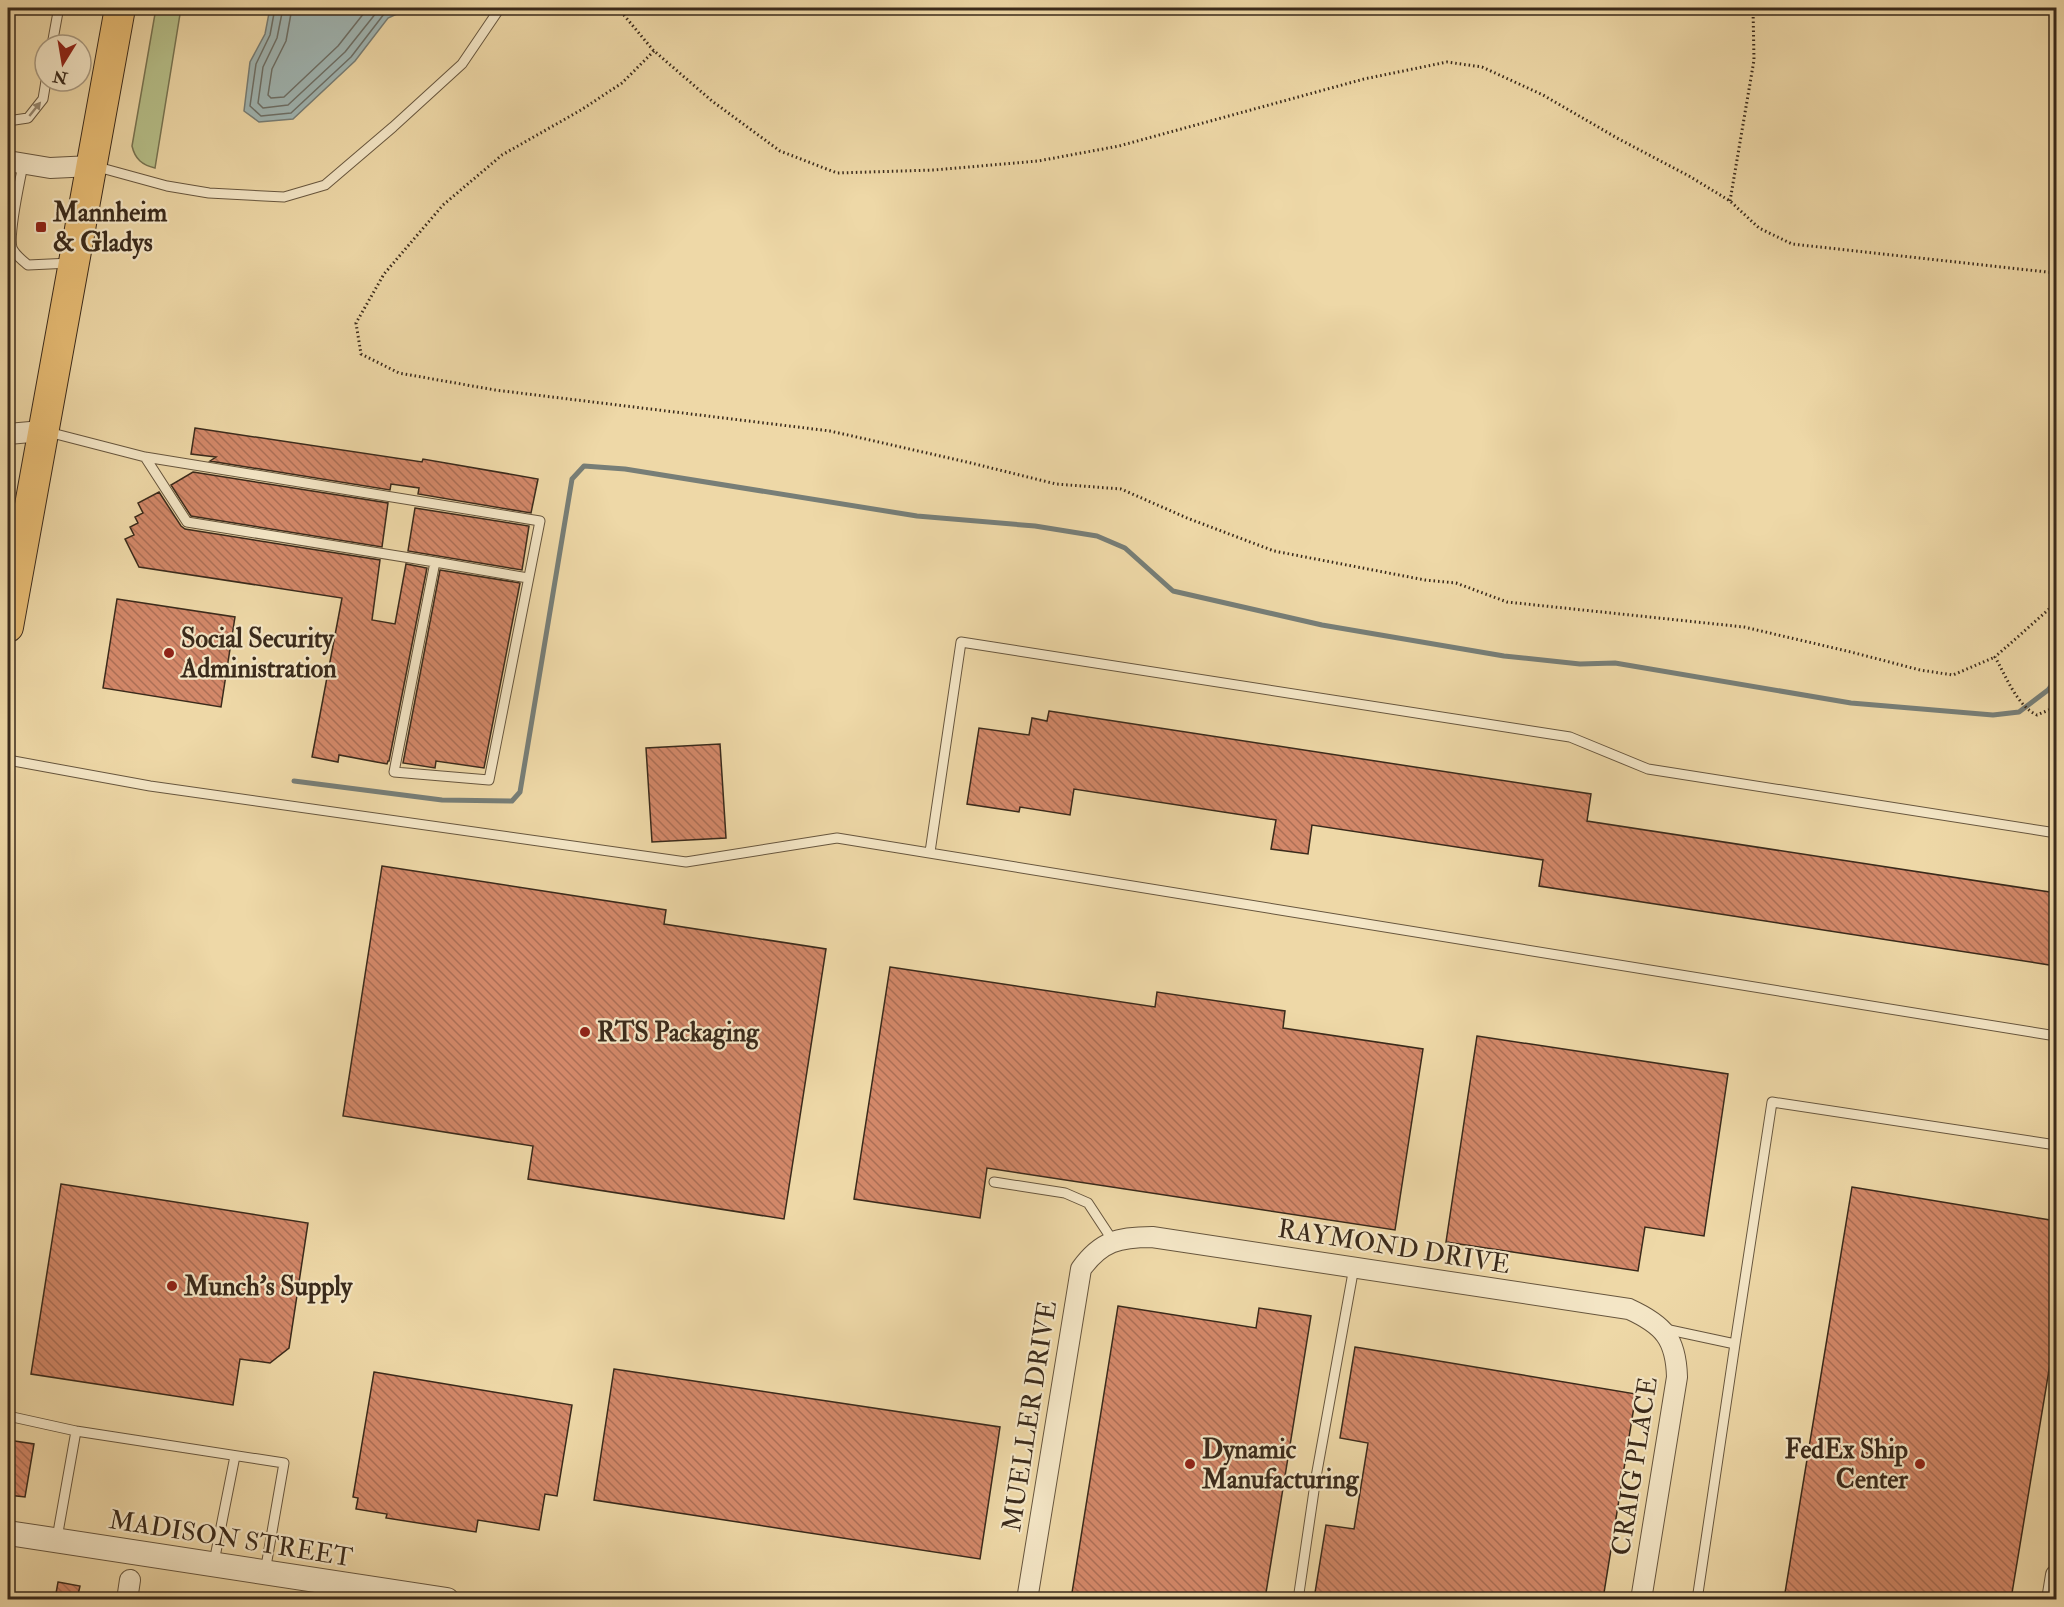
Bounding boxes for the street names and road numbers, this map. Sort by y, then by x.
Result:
street label: RAYMOND DRIVE [1275,1213,1512,1281]
street label: MUELLER DRIVE [996,1298,1064,1534]
street label: CRAIG PLACE [1605,1375,1665,1558]
street label: MADISON STREET [107,1504,355,1574]

